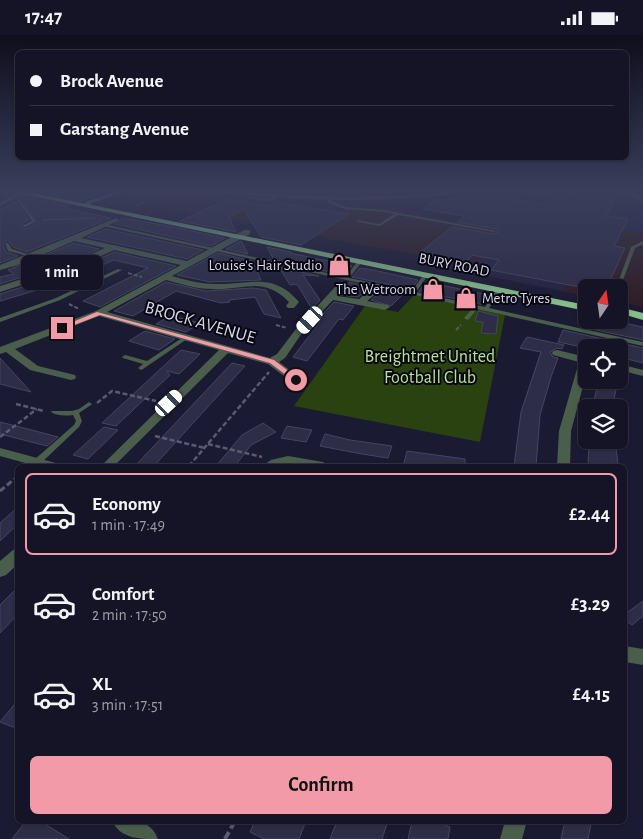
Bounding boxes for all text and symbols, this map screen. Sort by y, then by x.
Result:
text: 17:47 [25,8,62,27]
text: Brock Avenue [60,72,163,91]
text: Garstang Avenue [60,120,189,139]
street label: BURY ROAD [417,251,491,279]
shop icon: Louise's Hair Studio [326,252,352,278]
callout: 1 min [21,255,103,291]
place label: Louise's Hair Studio [209,258,322,273]
text: 1 min [45,264,79,280]
shop icon: The Wetroom [420,276,446,302]
north arrow [578,279,628,329]
map controls [578,279,628,449]
place label: The Wetroom [336,282,416,297]
shop icon: Metro Tyres [453,285,479,311]
place label: Metro Tyres [482,291,550,306]
street label: BROCK AVENUE [143,299,258,347]
car [294,304,325,336]
route end [51,317,73,339]
button: locate [578,339,628,389]
park label: Breightmet United Football Club [365,348,495,387]
route start [285,369,307,391]
car [152,387,185,419]
button: layers [578,399,628,449]
icon: car [32,492,77,537]
text: Economy [92,495,161,514]
text: £2.44 [569,505,610,524]
text: 1 min · 17:49 [92,517,165,533]
icon: car [32,582,77,627]
text: Comfort [92,585,154,604]
text: £3.29 [571,595,610,614]
text: 2 min · 17:50 [92,607,167,623]
icon: car [32,672,77,717]
text: XL [92,675,112,694]
text: £4.15 [573,685,610,704]
text: 3 min · 17:51 [92,697,163,713]
button: Confirm [30,756,612,814]

